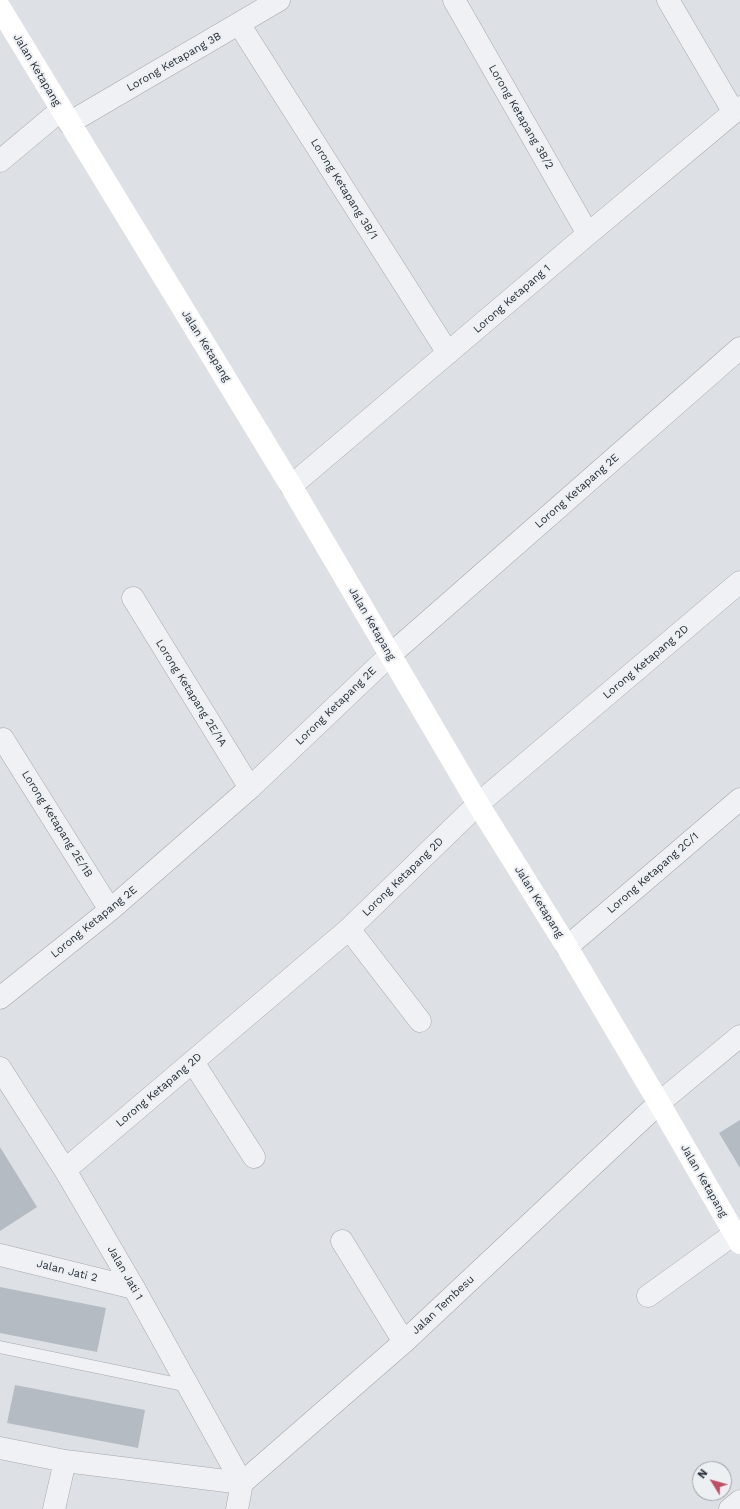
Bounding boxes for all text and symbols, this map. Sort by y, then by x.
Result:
street label: Lorong Ketapang 3B [124,29,224,95]
street label: Jalan Ketapang [10,31,64,109]
street label: Lorong Ketapang 3B/2 [486,62,556,172]
street label: Lorong Ketapang 3B/1 [308,136,380,242]
street label: Lorong Ketapang 1 [471,262,553,336]
street label: Jalan Ketapang [179,308,233,384]
street label: Lorong Ketapang 2E [532,451,622,531]
street label: Jalan Ketapang [346,585,398,663]
street label: Lorong Ketapang 2D [600,622,692,702]
street label: Lorong Ketapang 2E/1A [153,637,229,749]
street label: Lorong Ketapang 2E [293,664,379,748]
street label: Lorong Ketapang 2E/1B [19,768,95,880]
street label: Lorong Ketapang 2C/1 [605,830,701,916]
street label: Lorong Ketapang 2D [360,835,446,919]
street label: Jalan Ketapang [512,864,566,940]
street label: Lorong Ketapang 2E [48,883,140,961]
street label: Lorong Ketapang 2D [113,1050,205,1130]
street label: Jalan Ketapang [678,1142,730,1220]
street label: Jalan Jati 1 [104,1244,146,1302]
street label: Jalan Jati 2 [35,1257,99,1285]
street label: Jalan Tembesu [409,1273,477,1337]
north arrow [692,1461,732,1501]
text: N [695,1467,710,1481]

